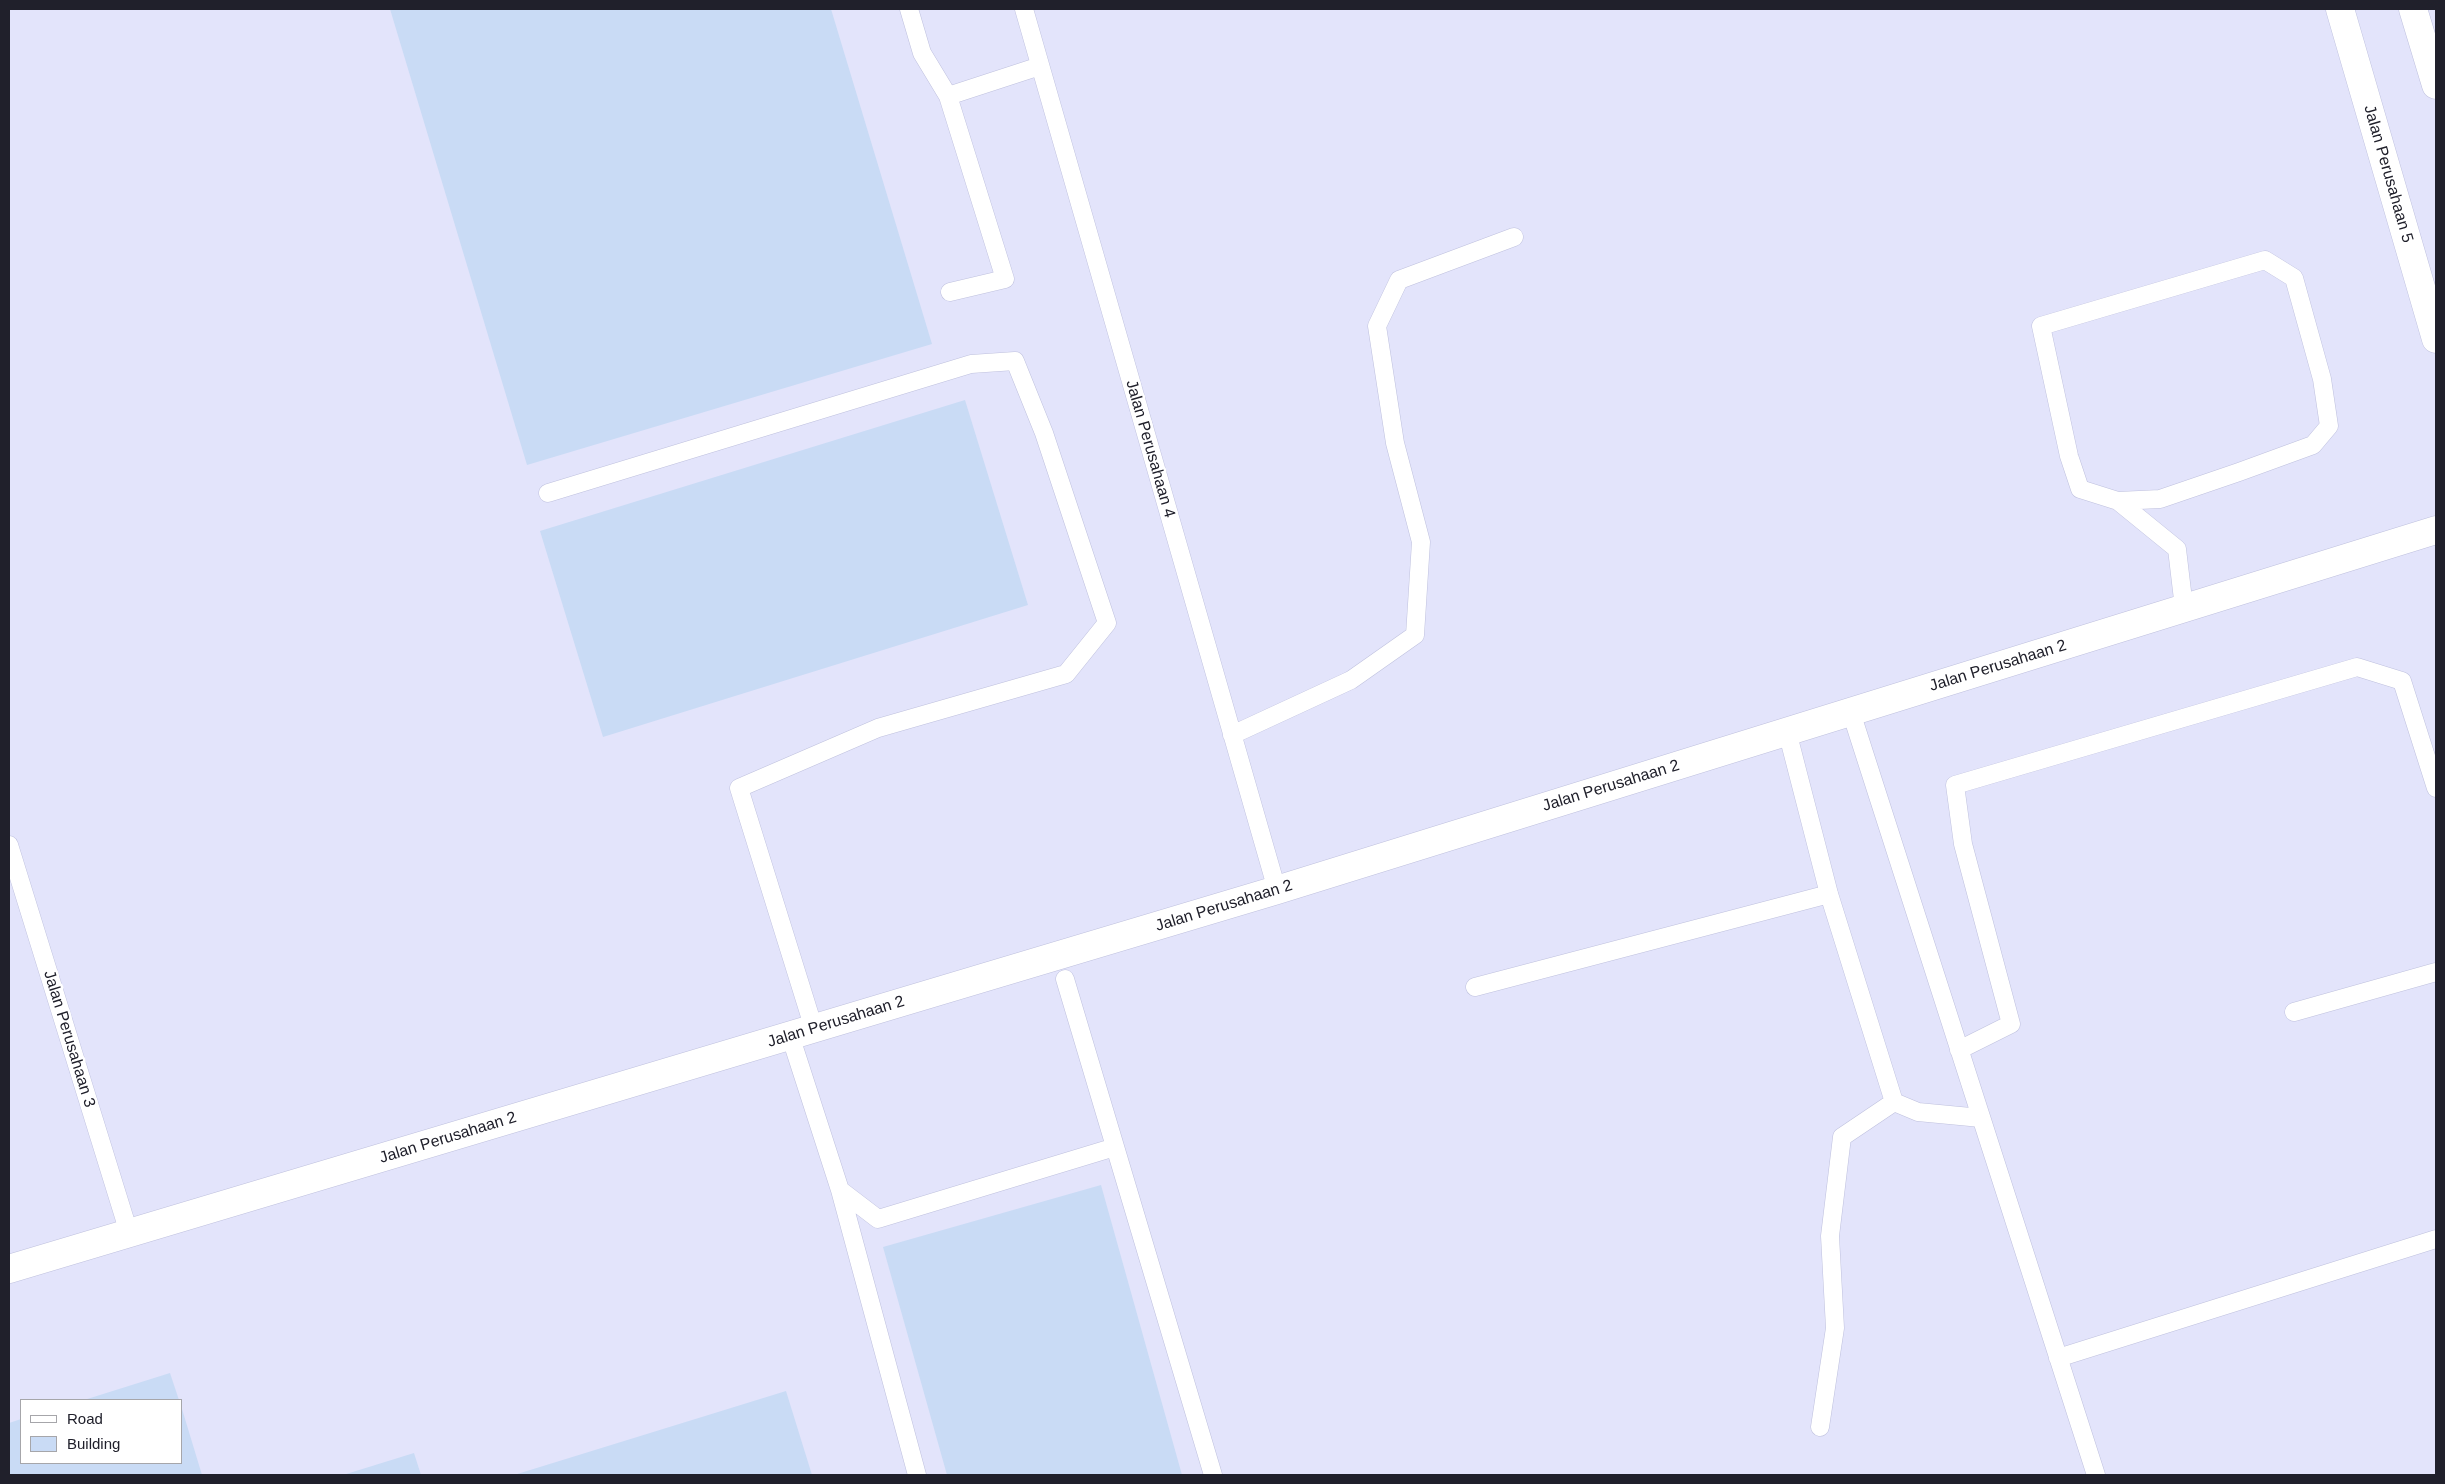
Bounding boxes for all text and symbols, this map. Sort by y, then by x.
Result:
street label: Jalan Perusahaan 5 [2359,103,2417,245]
street label: Jalan Perusahaan 4 [1121,378,1179,520]
street label: Jalan Perusahaan 2 [1927,636,2069,696]
street label: Jalan Perusahaan 2 [1540,756,1682,816]
street label: Jalan Perusahaan 2 [1153,876,1295,936]
street label: Jalan Perusahaan 3 [39,968,99,1110]
street label: Jalan Perusahaan 2 [765,992,907,1052]
street label: Jalan Perusahaan 2 [377,1108,519,1168]
legend [20,1399,182,1464]
text: Road [67,1410,103,1427]
text: Building [67,1435,120,1452]

